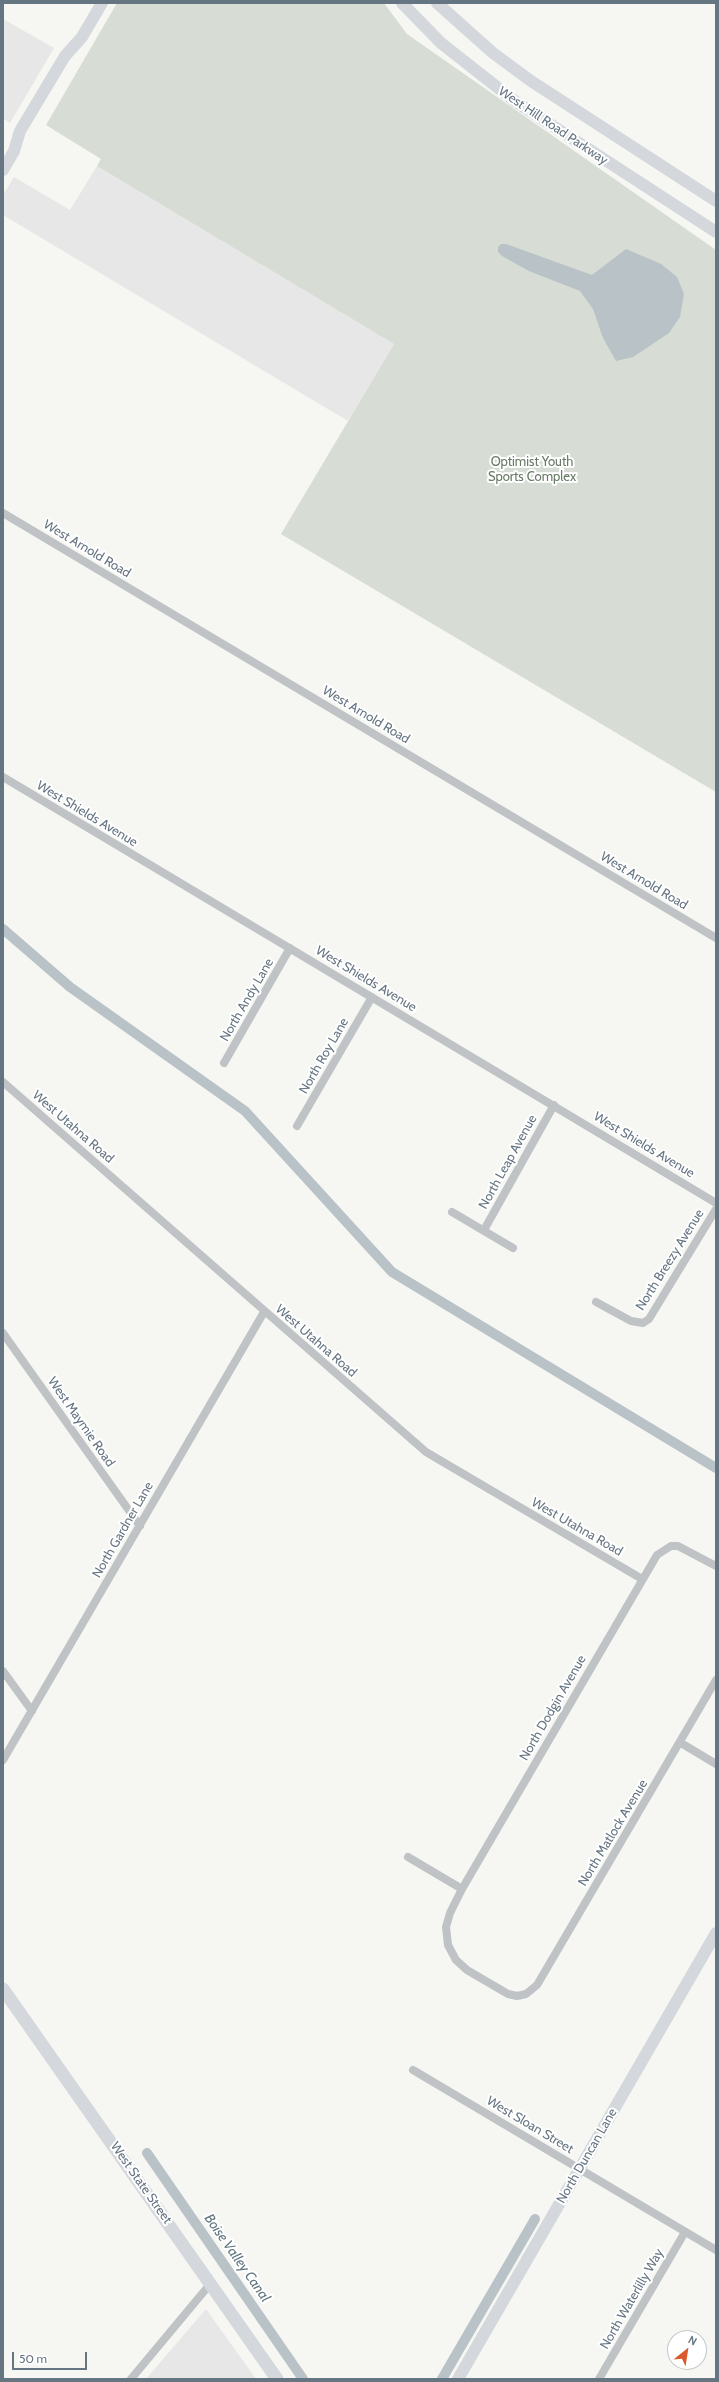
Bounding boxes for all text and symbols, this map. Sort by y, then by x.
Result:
street label: West Hill Road Parkway [495,84,611,168]
park label: Optimist Youth Sports Complex [488,454,576,485]
street label: West Arnold Road [41,517,133,581]
street label: West Arnold Road [320,683,412,747]
street label: West Shields Avenue [34,778,140,850]
street label: West Arnold Road [598,849,690,913]
street label: West Shields Avenue [313,943,419,1015]
street label: North Andy Lane [217,956,277,1044]
street label: North Roy Lane [296,1015,352,1097]
street label: West Utahna Road [29,1087,117,1167]
street label: West Shields Avenue [591,1109,697,1181]
street label: North Leap Avenue [476,1112,540,1212]
street label: North Breezy Avenue [633,1207,707,1313]
street label: West Utahna Road [272,1301,360,1381]
street label: West Maymie Road [44,1374,118,1470]
street label: North Gardner Lane [89,1479,157,1581]
street label: West Utahna Road [529,1495,625,1559]
street label: North Dodgin Avenue [516,1652,590,1764]
street label: North Matlock Avenue [575,1777,651,1889]
street label: West Sloan Street [484,2093,576,2157]
street label: North Duncan Lane [553,2106,621,2206]
street label: West State Street [107,2139,175,2227]
water label: Boise Valley Canal [200,2211,274,2305]
street label: North Waterlilly Way [597,2246,667,2352]
north arrow [667,2330,707,2370]
text: N [686,2332,699,2348]
scale bar [14,2344,89,2370]
text: 50 m [19,2351,47,2366]

